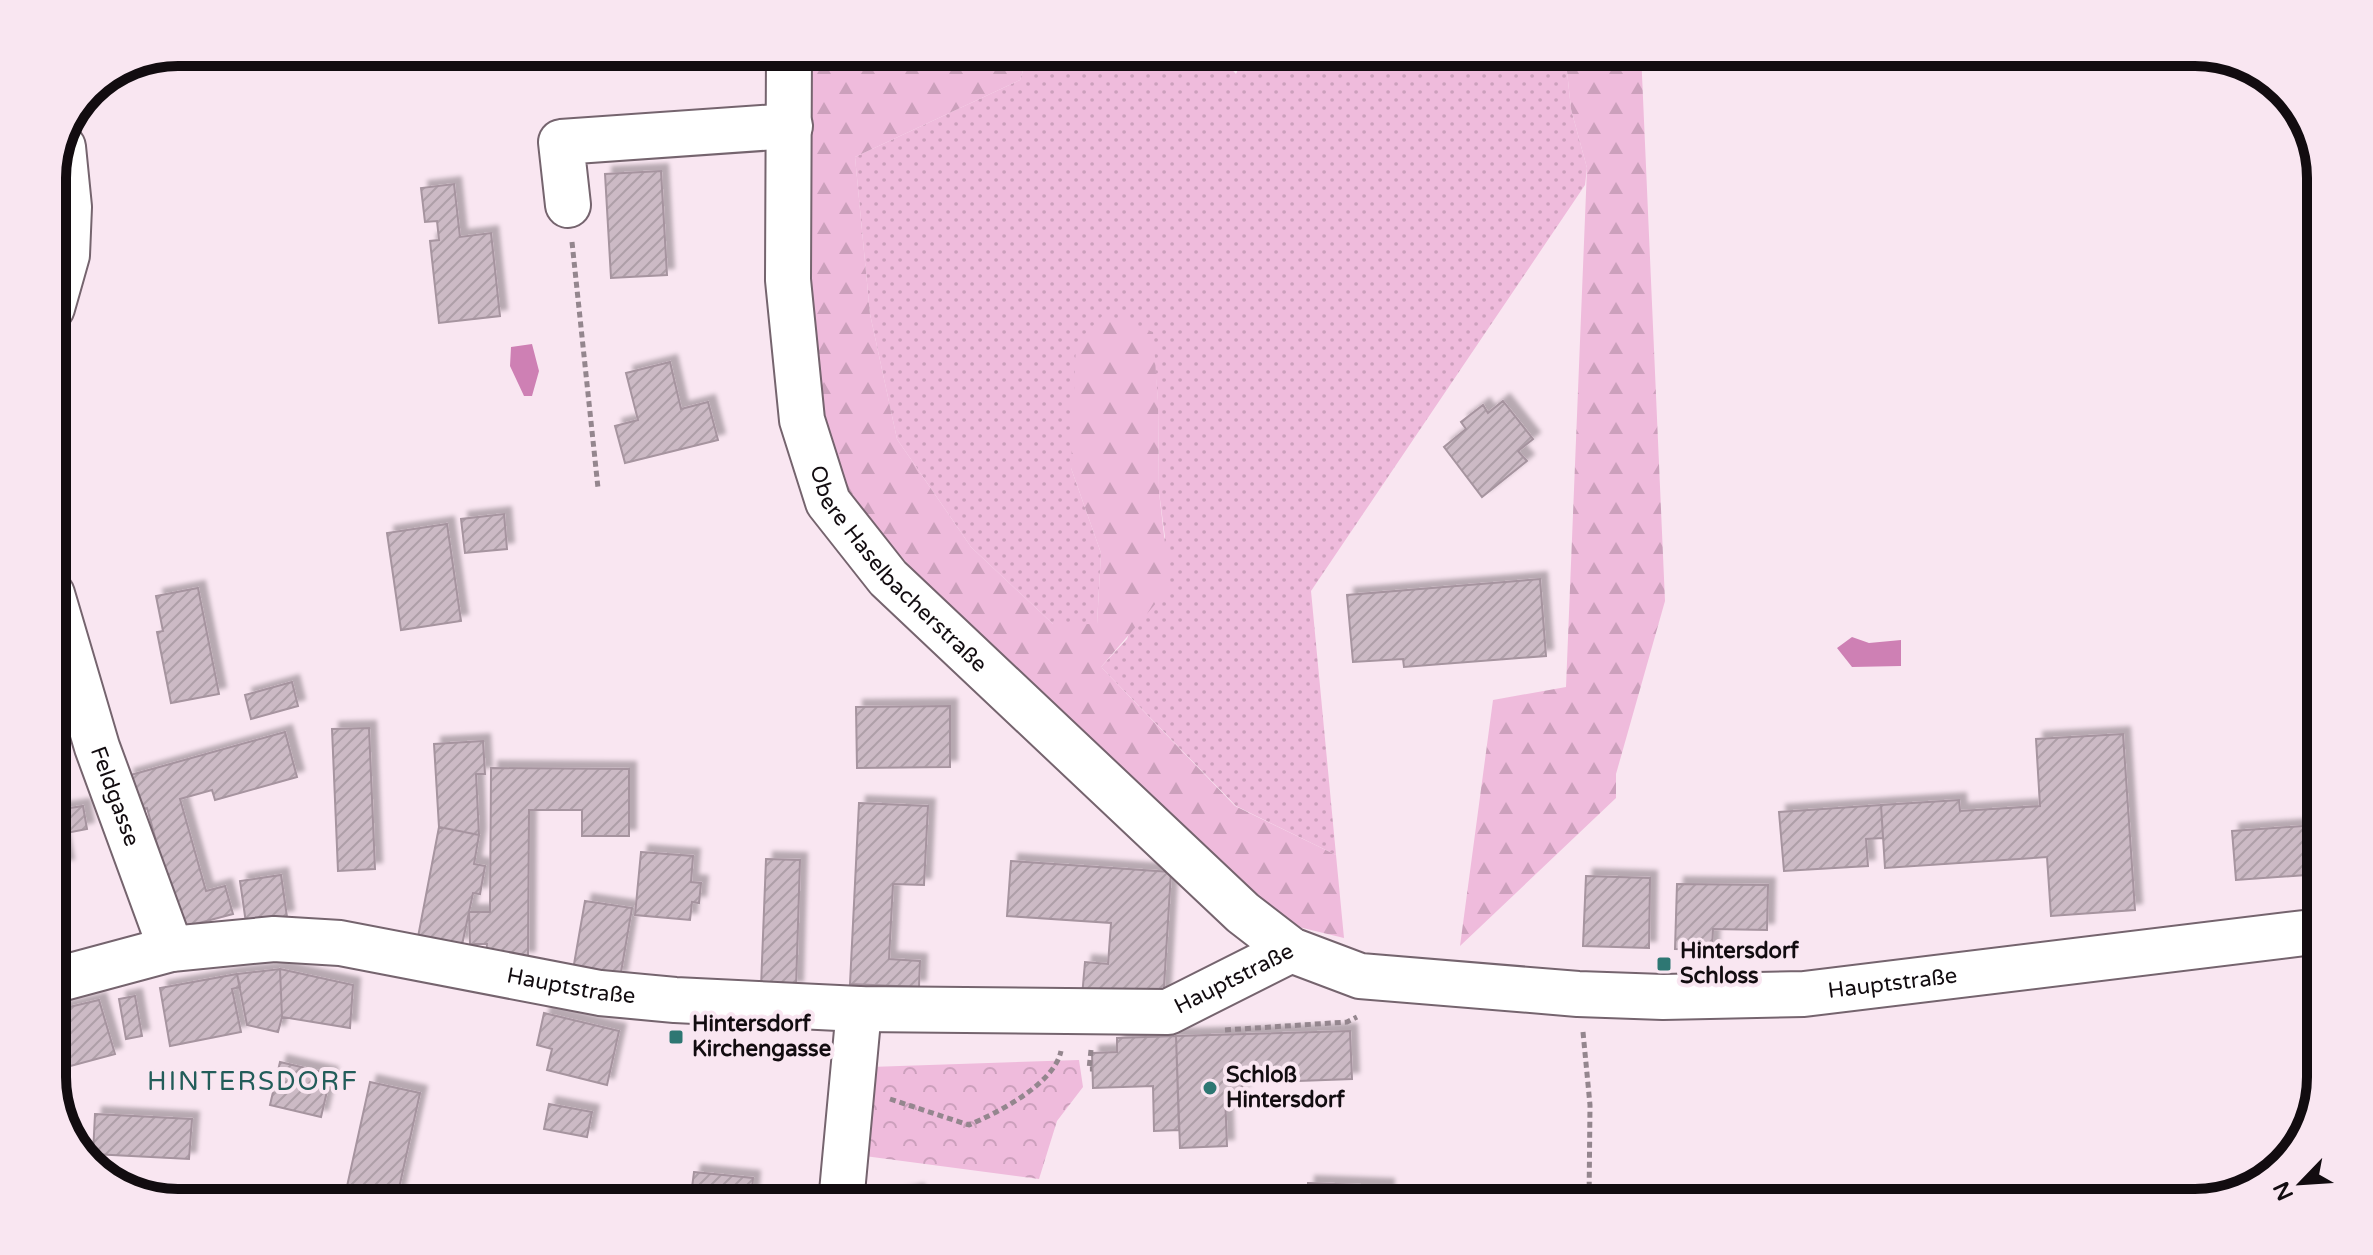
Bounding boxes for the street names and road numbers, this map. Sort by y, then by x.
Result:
street label: Obere Haselbacherstraße [804,462,992,678]
street label: Feldgasse [85,743,145,850]
street label: Hauptstraße [1170,938,1298,1020]
street label: Hauptstraße [505,962,636,1009]
street label: Hauptstraße [1826,962,1959,1004]

